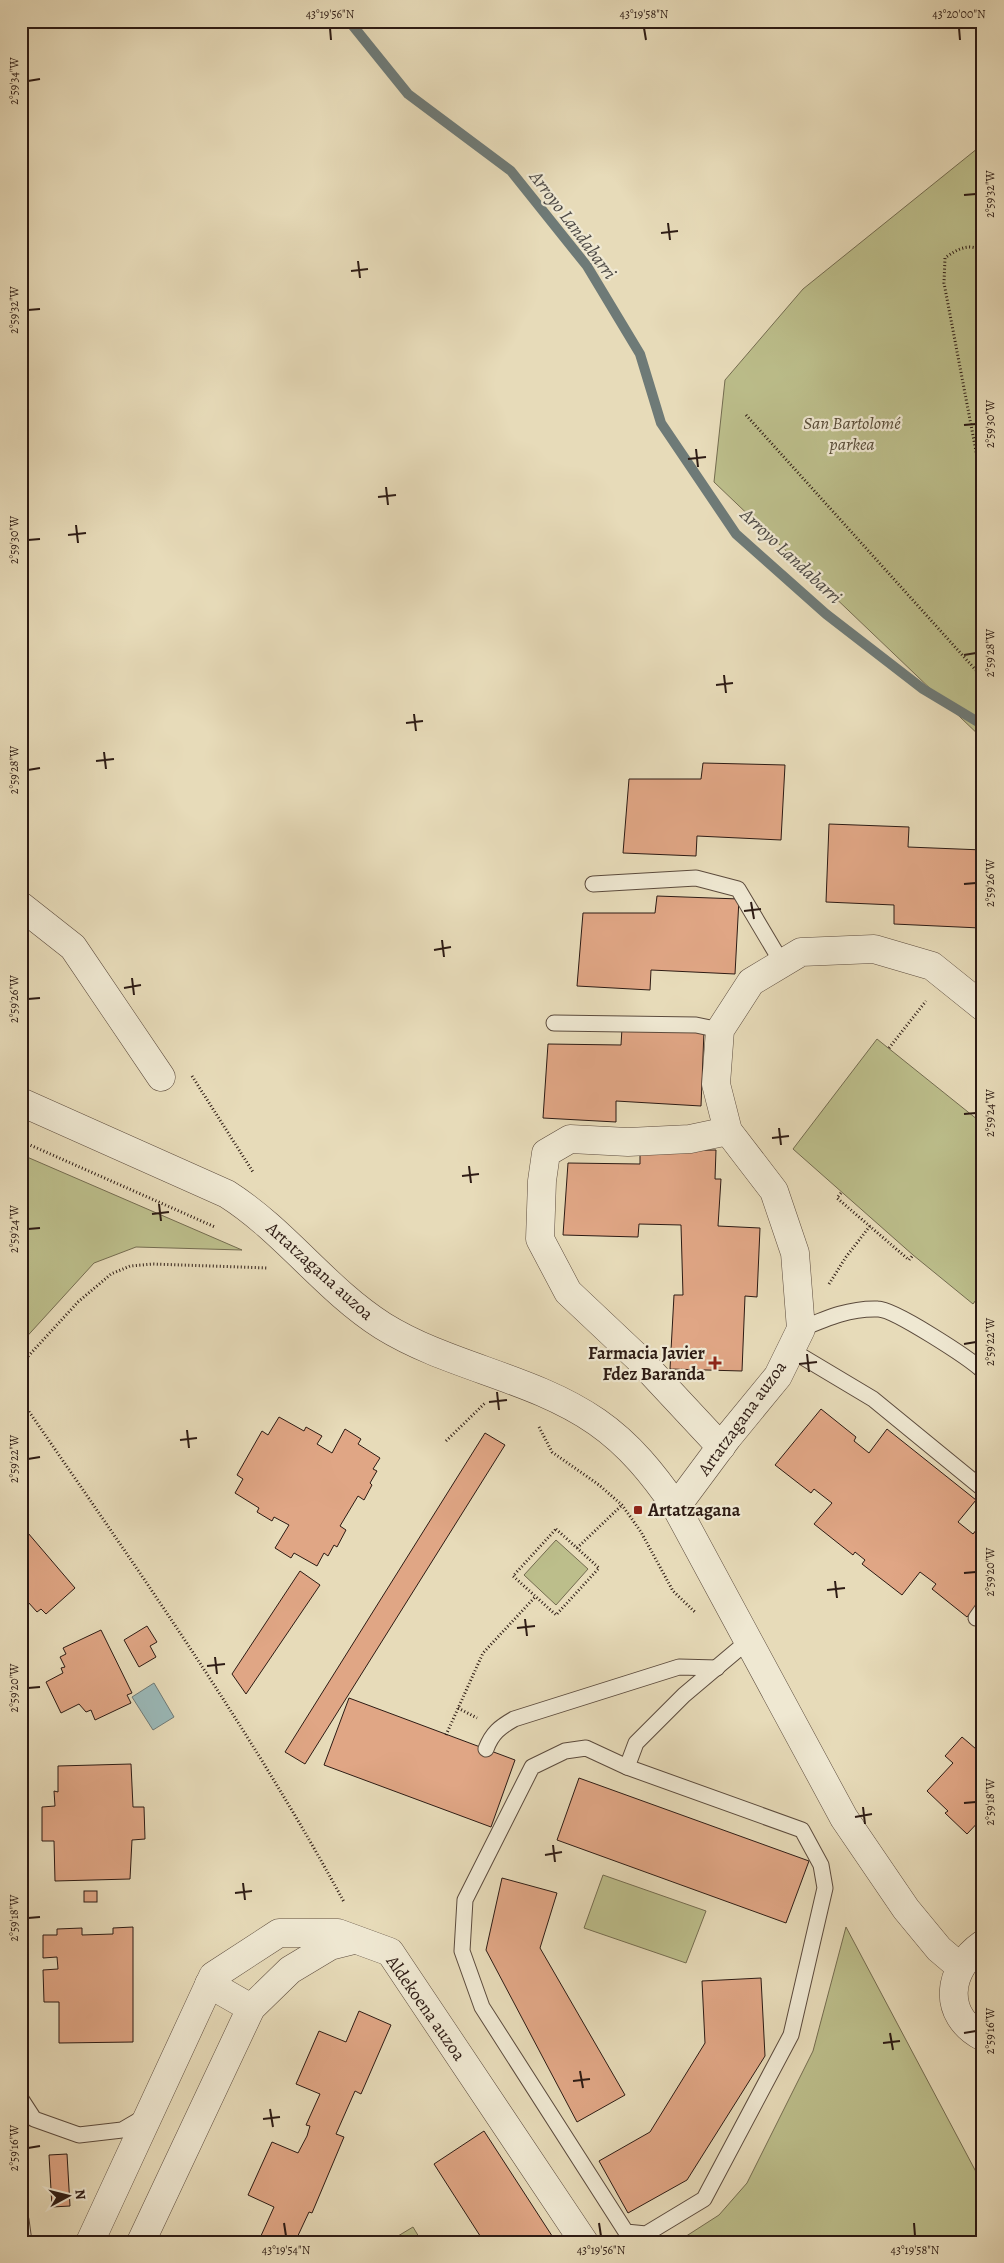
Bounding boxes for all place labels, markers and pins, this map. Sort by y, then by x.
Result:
place label: Farmacia Javier Fdez Baranda [588,1341,706,1386]
marker: Farmacia Javier Fdez Baranda [709,1357,721,1369]
place label: Artatzagana [647,1498,741,1522]
marker: Artatzagana [632,1504,644,1516]

